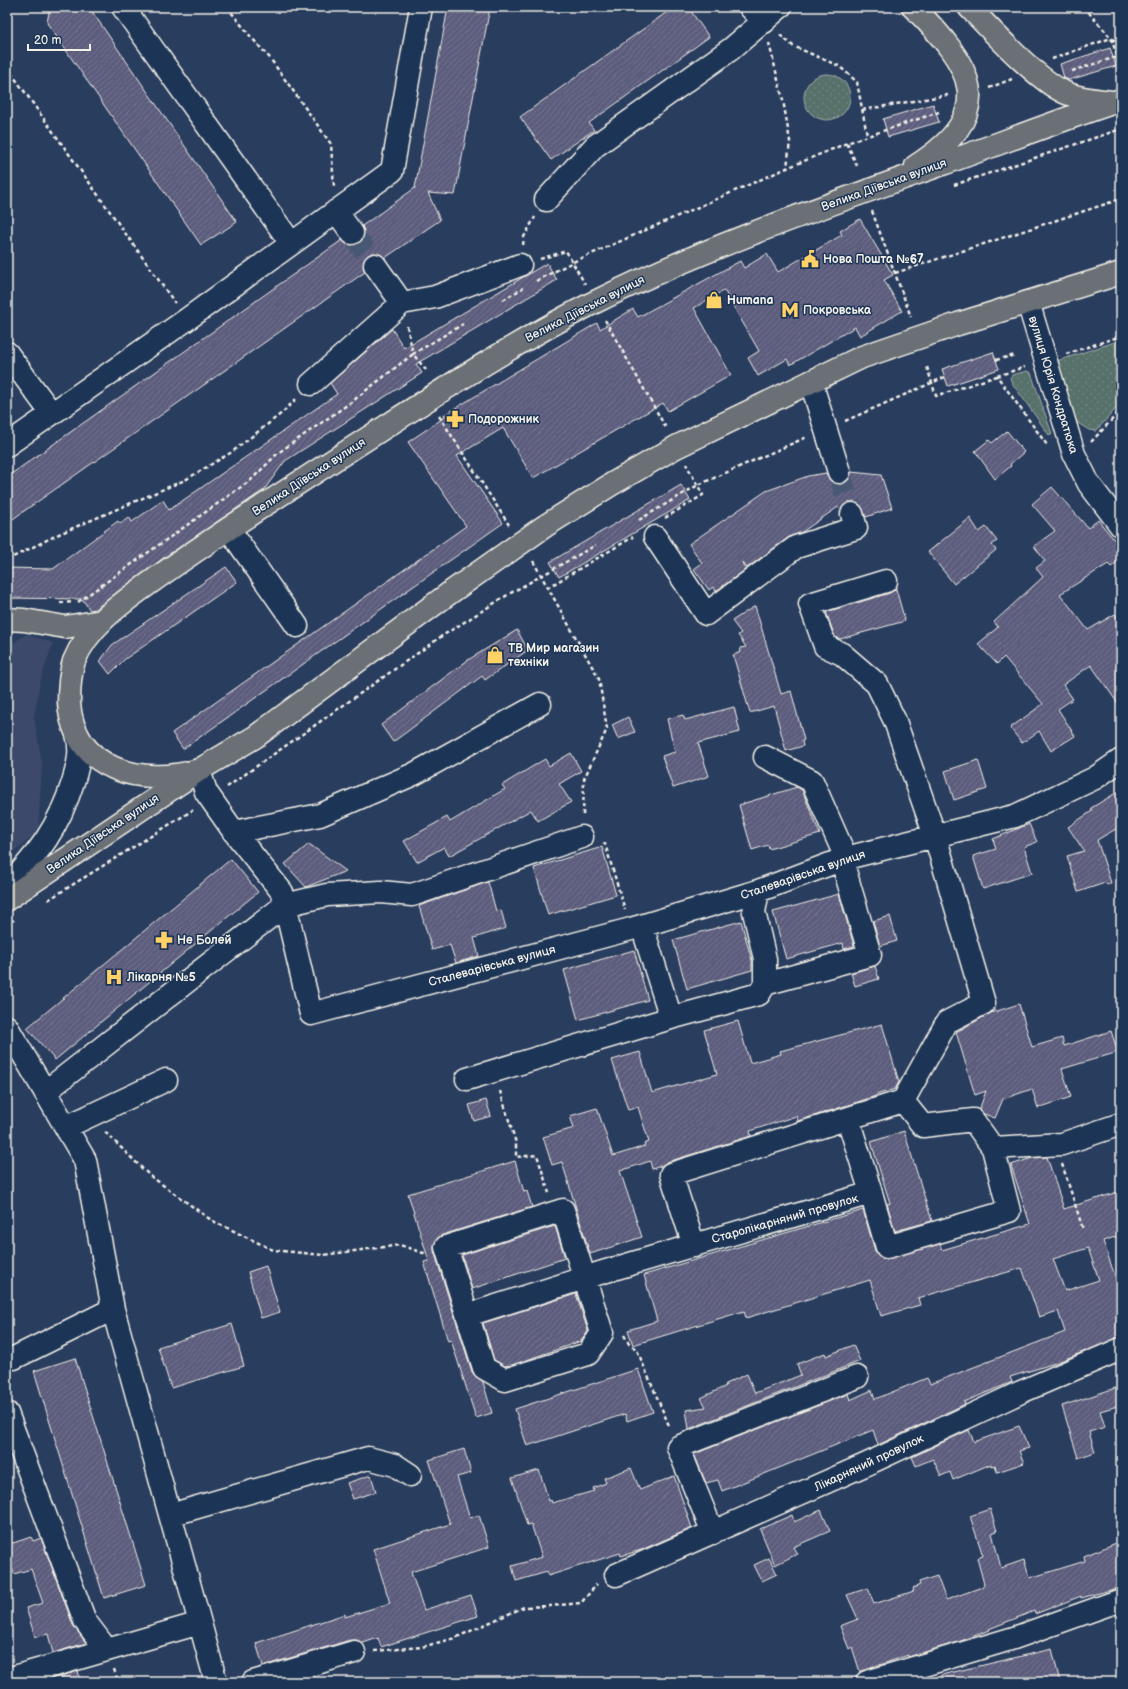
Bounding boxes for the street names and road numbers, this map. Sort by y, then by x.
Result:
street label: Велика Діївська вулиця [819,155,949,215]
street label: Велика Діївська вулиця [523,272,648,346]
street label: вулиця Юрія Кондратюка [1025,314,1081,456]
street label: Велика Діївська вулиця [249,435,369,519]
street label: Велика Діївська вулиця [44,791,162,877]
street label: Сталеварівська вулиця [739,847,868,903]
street label: Сталеварівська вулиця [427,942,557,990]
street label: Старолікарняний провулок [710,1191,861,1247]
street label: Лікарняний провулок [811,1431,927,1495]

